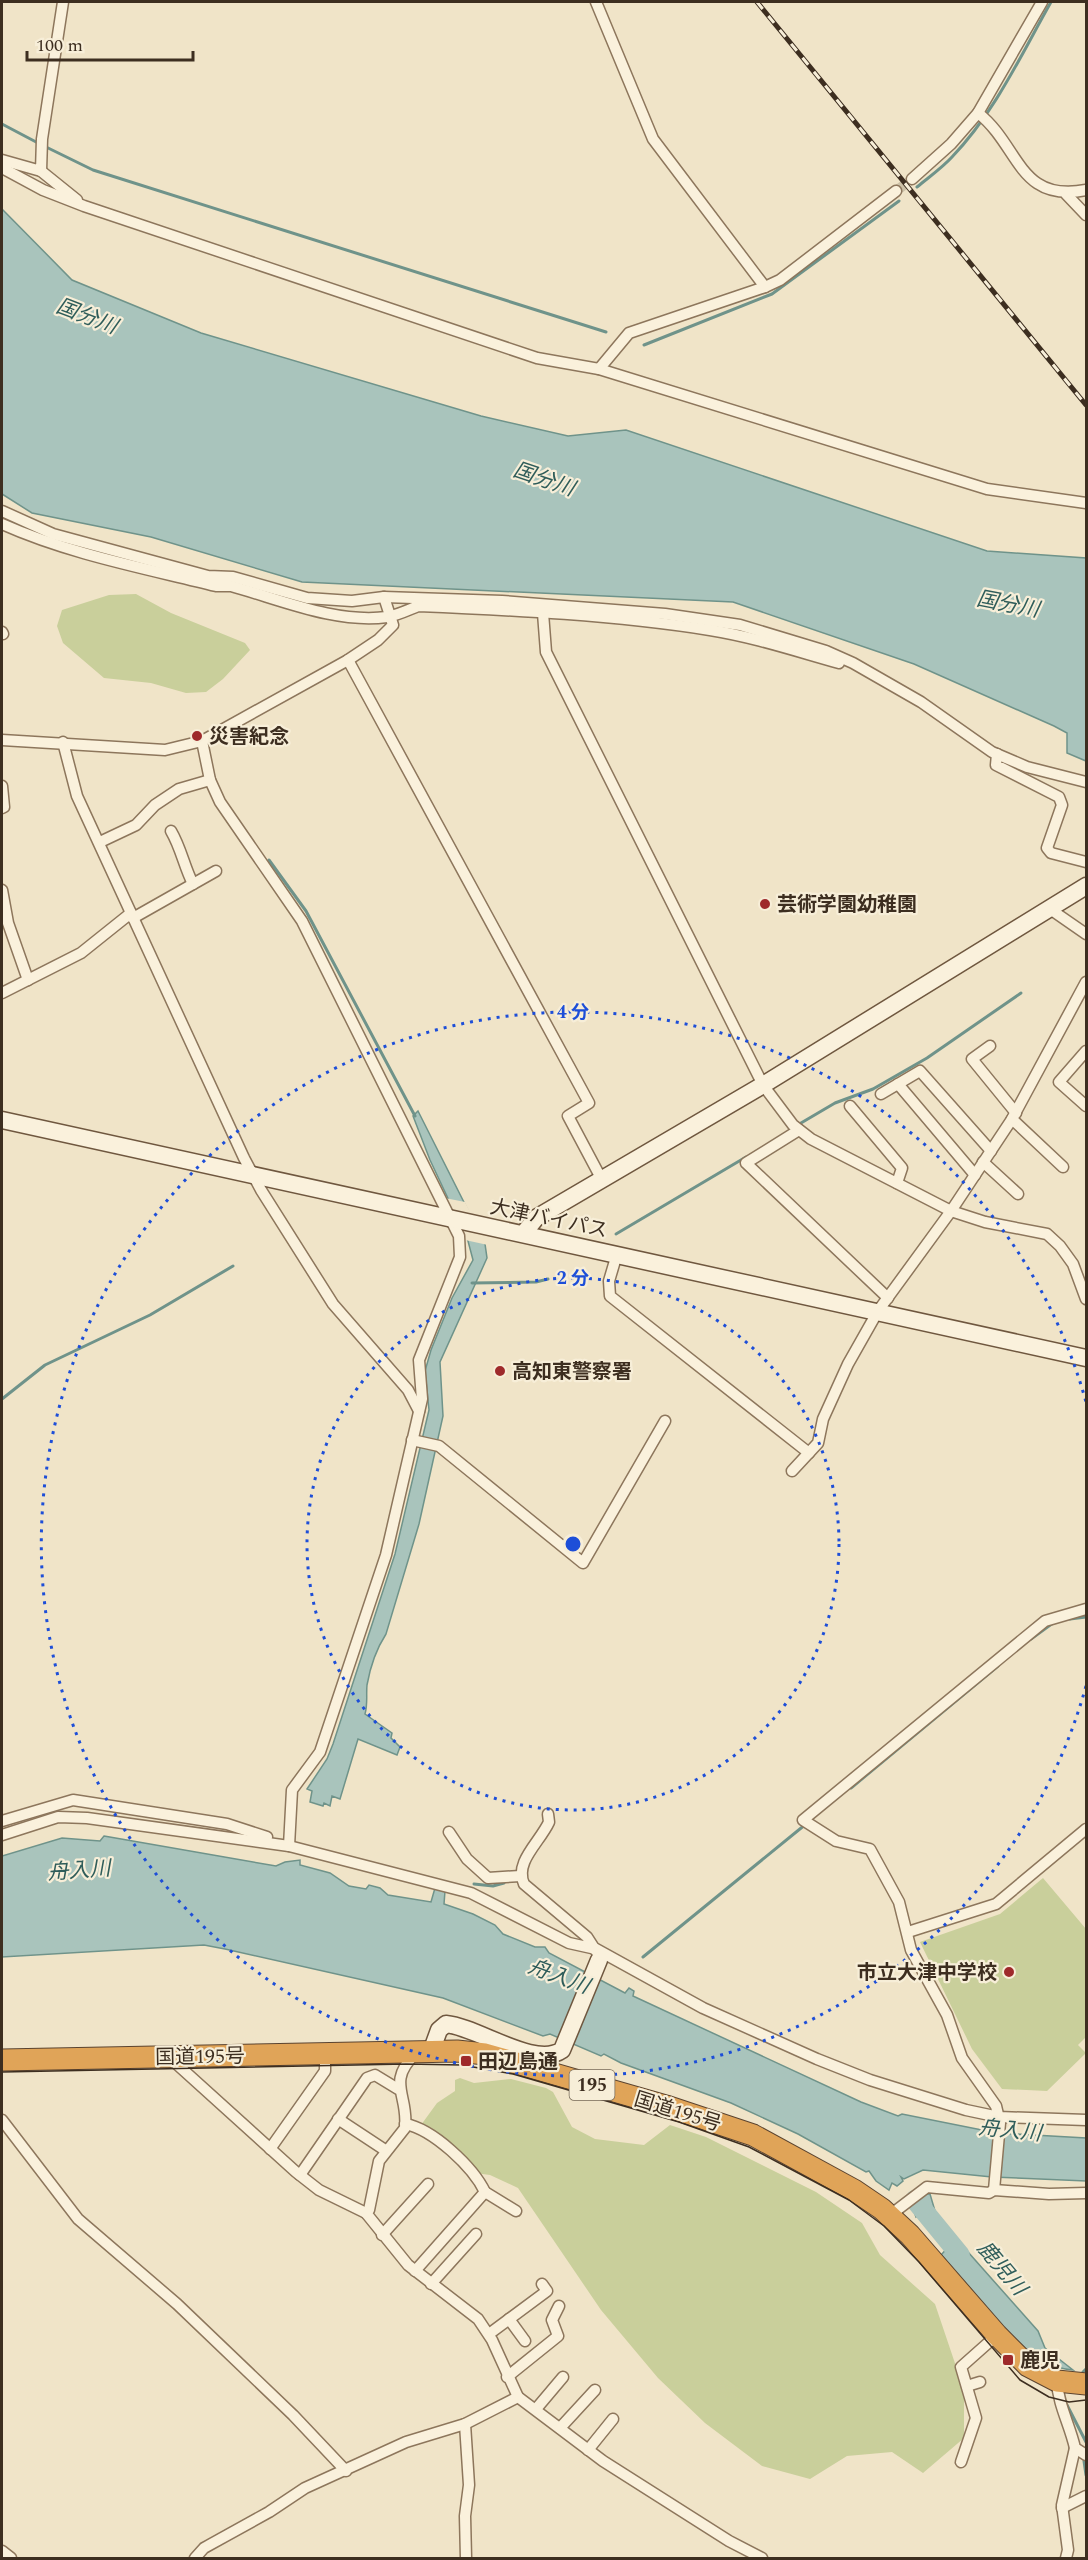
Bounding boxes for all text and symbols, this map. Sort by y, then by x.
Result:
scale bar [27,24,194,62]
text: 100 m [36,32,83,59]
water label: 国分川 [51,291,124,344]
water label: 国分川 [509,455,581,506]
water label: 国分川 [974,583,1044,627]
place label: 災害紀念 [209,722,289,752]
marker: 災害紀念 [190,729,204,743]
place label: 芸術学園幼稚園 [777,890,917,920]
marker: 芸術学園幼稚園 [758,897,772,911]
text: 4 分 [557,999,589,1026]
street label: 大津バイパス [487,1192,610,1246]
text: 2 分 [557,1265,589,1292]
place label: 高知東警察署 [512,1357,632,1387]
marker: 高知東警察署 [493,1364,507,1378]
centre of rings [563,1534,583,1554]
water label: 舟入川 [47,1853,114,1889]
water label: 舟入川 [524,1951,596,2003]
place label: 市立大津中学校 [857,1958,997,1988]
marker: 市立大津中学校 [1002,1965,1016,1979]
street label: 国道195号 [155,2041,245,2073]
place label: 田辺島通 [478,2047,558,2077]
marker: 田辺島通 [459,2054,473,2068]
road number: 195 [570,2070,614,2100]
street label: 国道195号 [630,2084,725,2139]
water label: 舟入川 [977,2112,1045,2150]
water label: 鹿児川 [969,2234,1035,2305]
place label: 鹿児 [1020,2346,1060,2376]
marker: 鹿児 [1001,2353,1015,2367]

